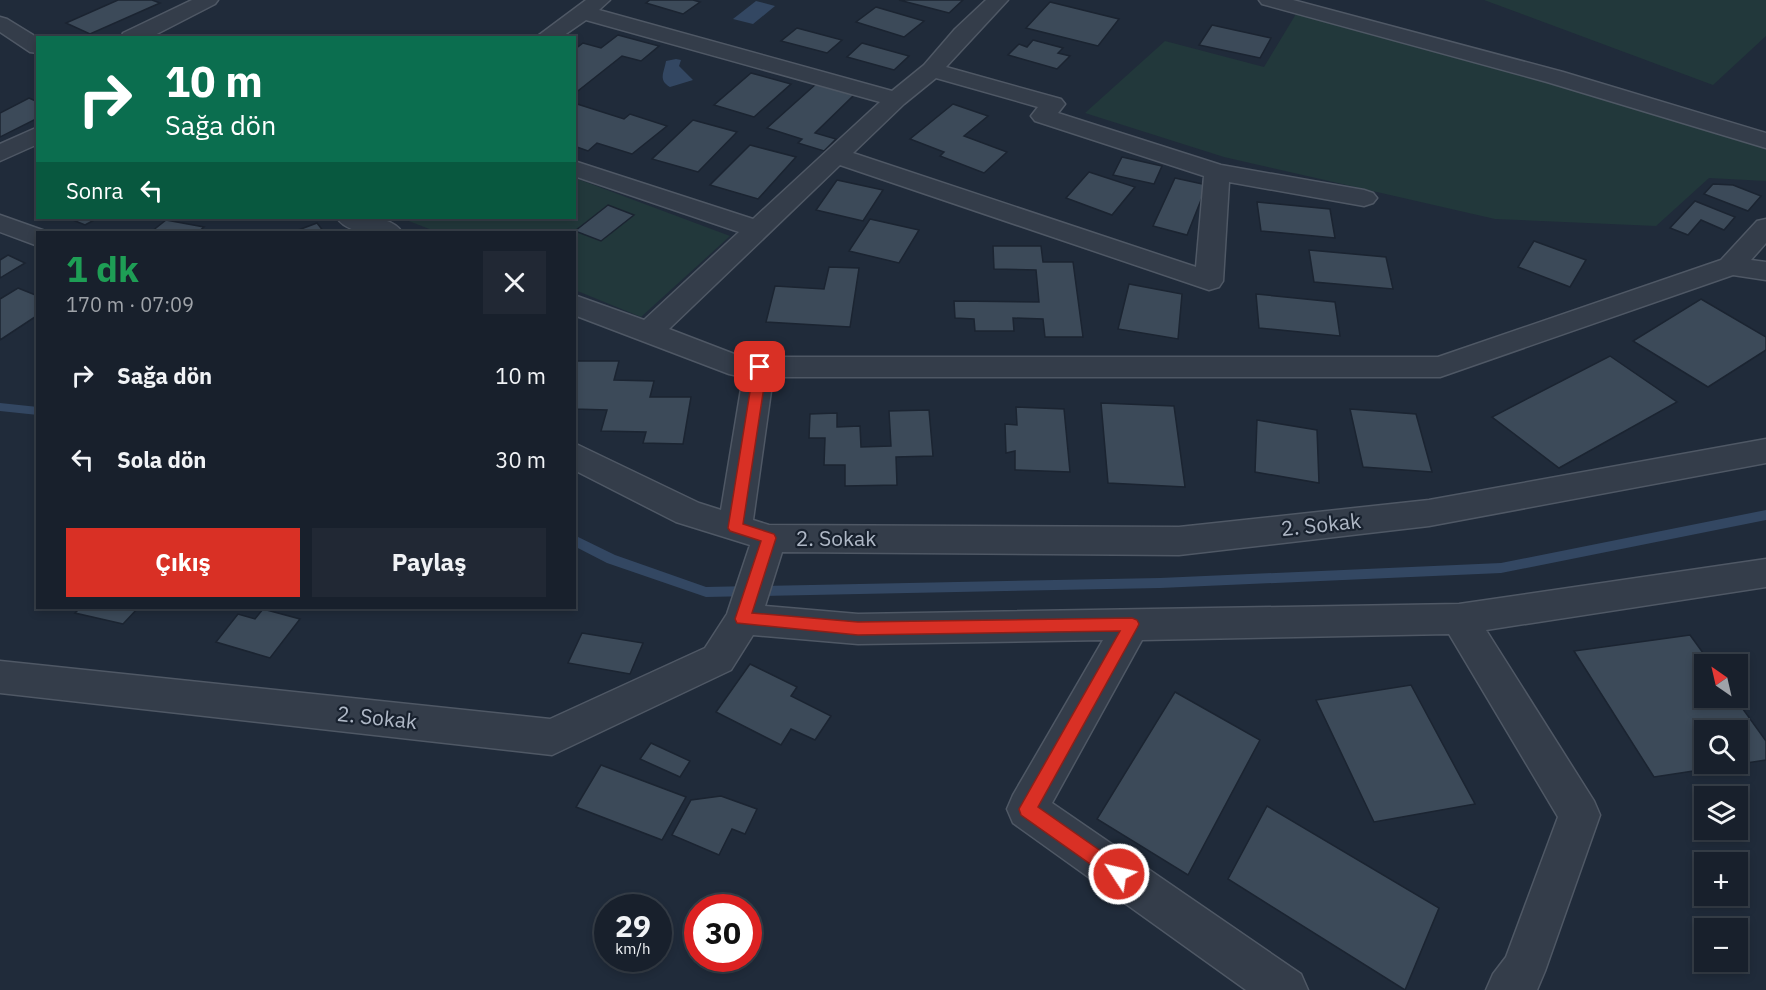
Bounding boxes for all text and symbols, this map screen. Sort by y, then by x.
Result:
text: 10 m [165,54,263,109]
icon: right [66,60,144,138]
text: Sağa dön [165,107,276,142]
icon: left [135,174,168,207]
text: Sonra [66,176,123,205]
text: 1 dk [66,245,139,292]
button: close [483,251,546,314]
text: 170 m · 07:09 [66,291,194,318]
pin [734,341,785,392]
icon: arrive [743,350,776,383]
icon: right [66,359,99,392]
text: Sağa dön [117,361,212,390]
text: 10 m [495,361,546,390]
icon: left [66,443,99,476]
text: Sola dön [117,445,206,474]
text: 30 m [495,445,546,474]
street label: 2. Sokak [1279,506,1362,542]
street label: 2. Sokak [796,524,876,552]
button: Çıkış [66,528,300,597]
button: Paylaş [312,528,546,597]
north arrow [1694,654,1748,708]
map controls [1694,654,1748,972]
street label: 2. Sokak [336,699,419,735]
button: search [1694,720,1748,774]
button: layers [1694,786,1748,840]
position arrow [1087,842,1151,906]
button: + [1694,852,1748,906]
speed limit sign: 30 [684,894,762,972]
text: 29 [615,906,651,945]
button: − [1694,918,1748,972]
text: km/h [615,939,651,958]

